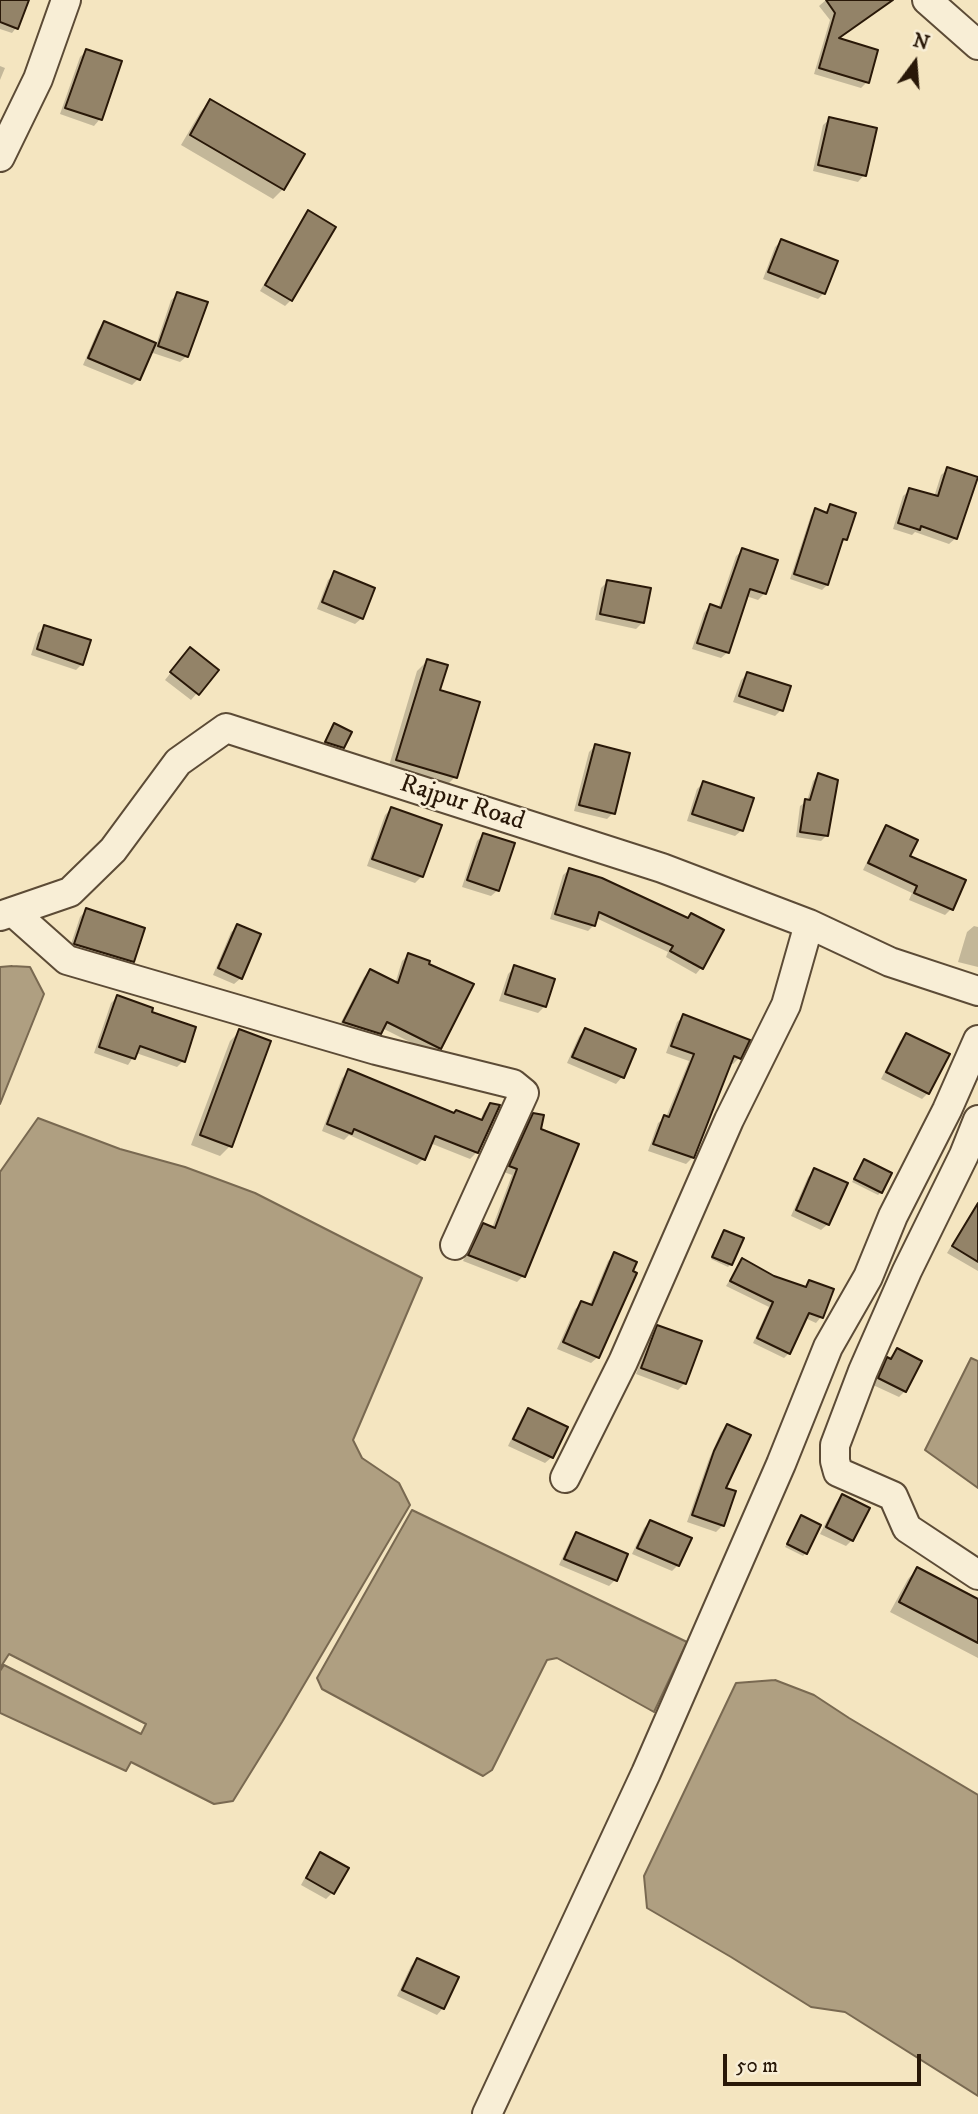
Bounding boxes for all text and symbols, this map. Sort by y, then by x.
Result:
north arrow [880,28,950,98]
text: N [910,29,932,56]
street label: Rajpur Road [396,769,528,839]
scale bar [726,2040,924,2084]
text: 50 m [736,2053,778,2079]

